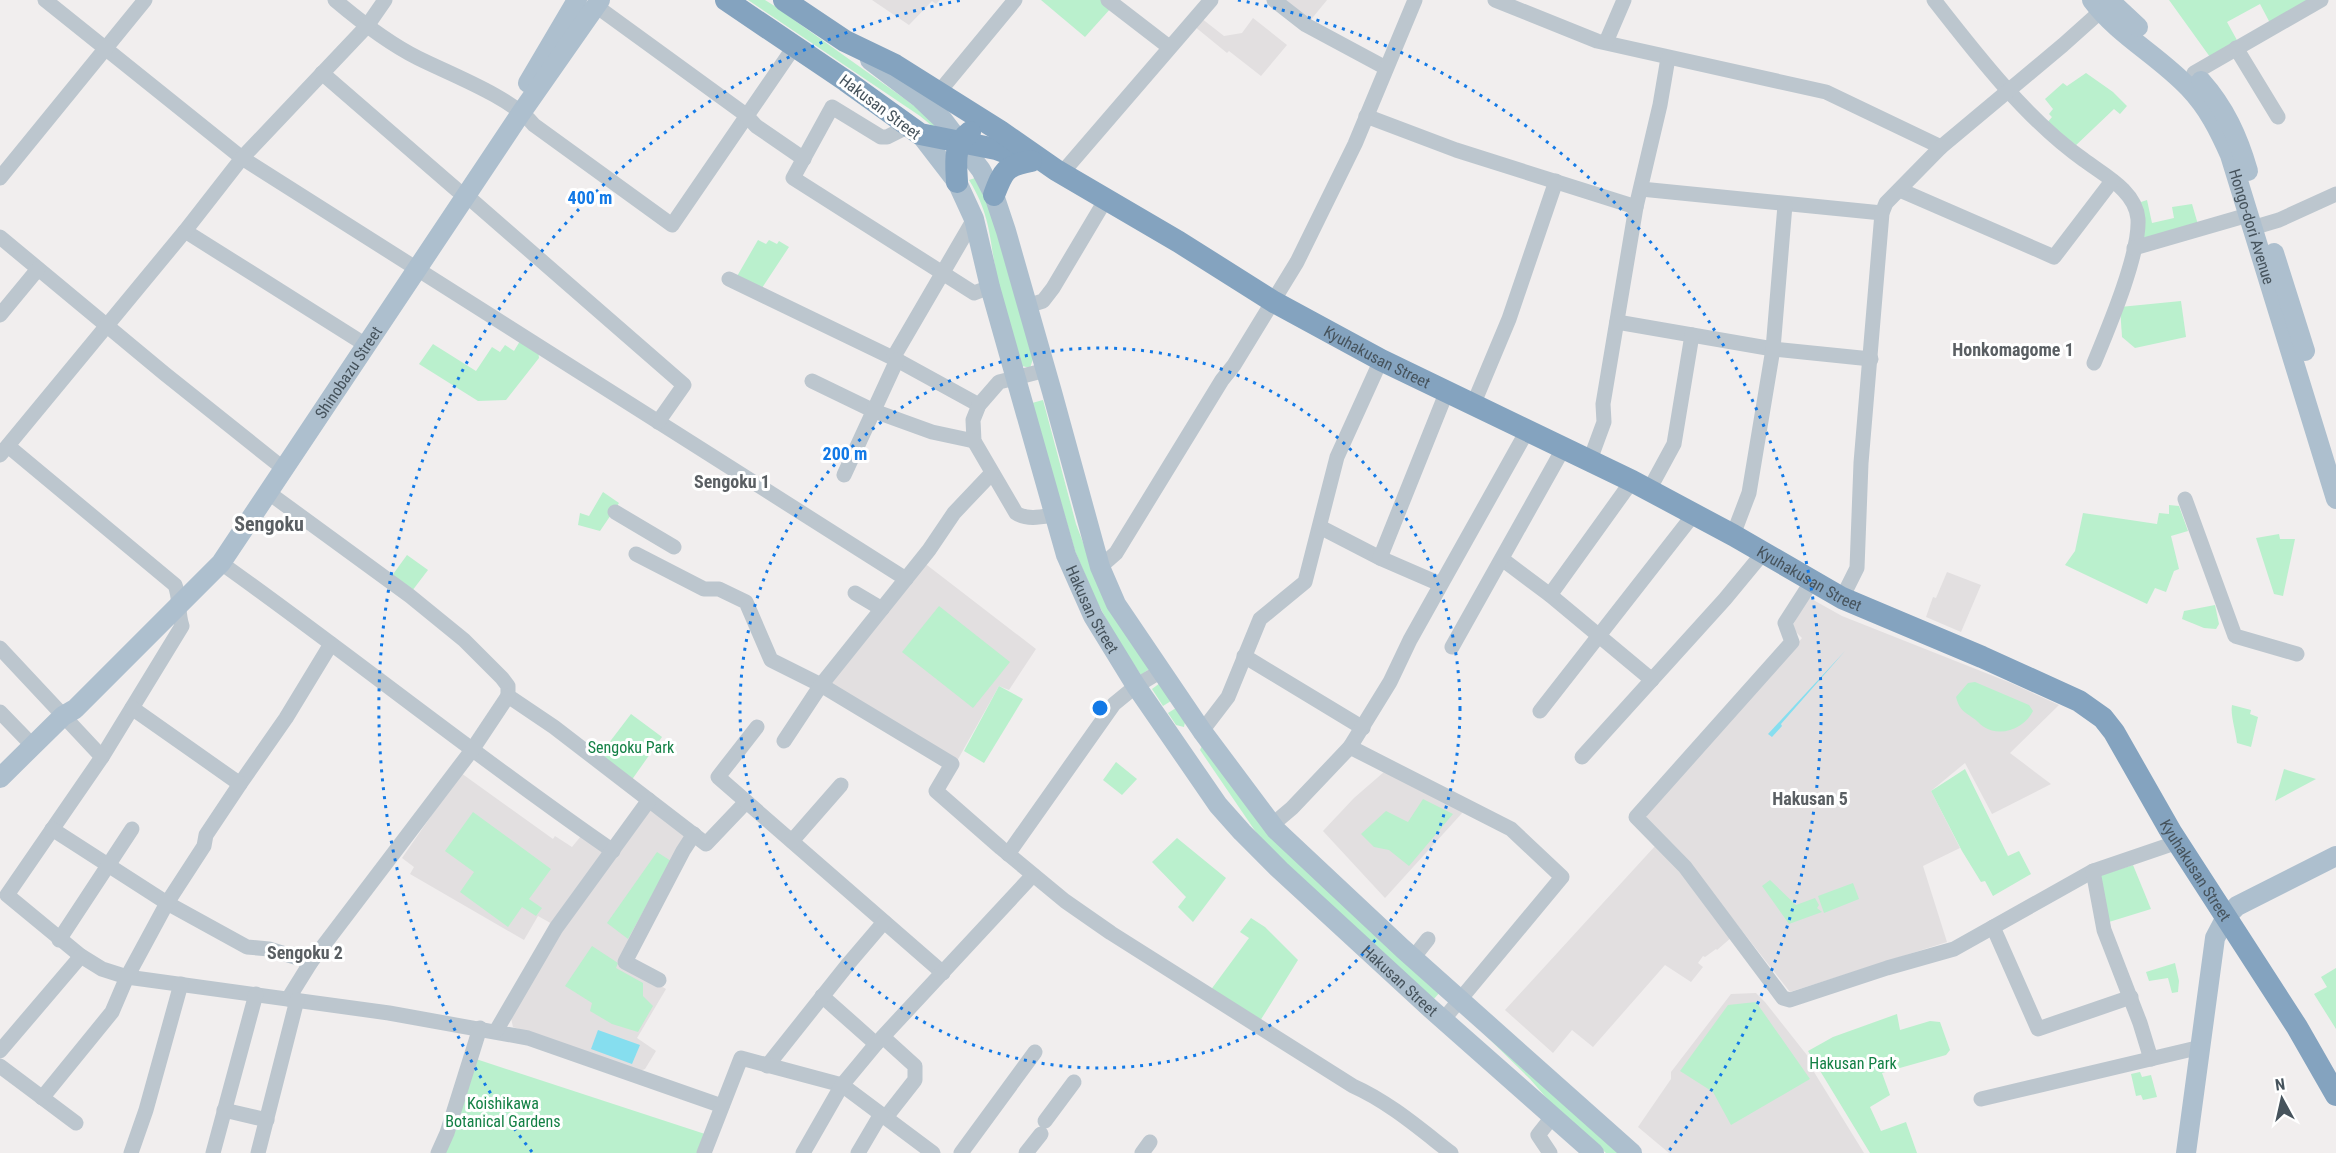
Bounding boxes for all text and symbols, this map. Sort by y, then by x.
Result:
street label: Hakusan Street [836,70,924,144]
street label: Hongo-dori Avenue [2225,166,2279,287]
text: 400 m [568,187,612,208]
street label: Kyuhakusan Street [1321,321,1434,392]
street label: Shinobazu Street [311,322,386,422]
district label: Honkomagome 1 [1952,339,2074,360]
text: 200 m [823,443,867,464]
district label: Sengoku 1 [694,471,770,492]
district label: Sengoku [234,512,304,536]
street label: Kyuhakusan Street [1754,542,1865,615]
street label: Hakusan Street [1062,562,1123,657]
centre of rings [1090,698,1110,718]
park label: Sengoku Park [588,738,675,757]
district label: Hakusan 5 [1772,788,1848,809]
street label: Kyuhakusan Street [2156,816,2236,925]
street label: Hakusan Street [1358,941,1442,1020]
district label: Sengoku 2 [267,942,343,963]
park label: Hakusan Park [1809,1054,1898,1073]
north arrow [2252,1069,2312,1129]
text: N [2274,1075,2286,1095]
park label: Koishikawa Botanical Gardens [445,1094,561,1131]

